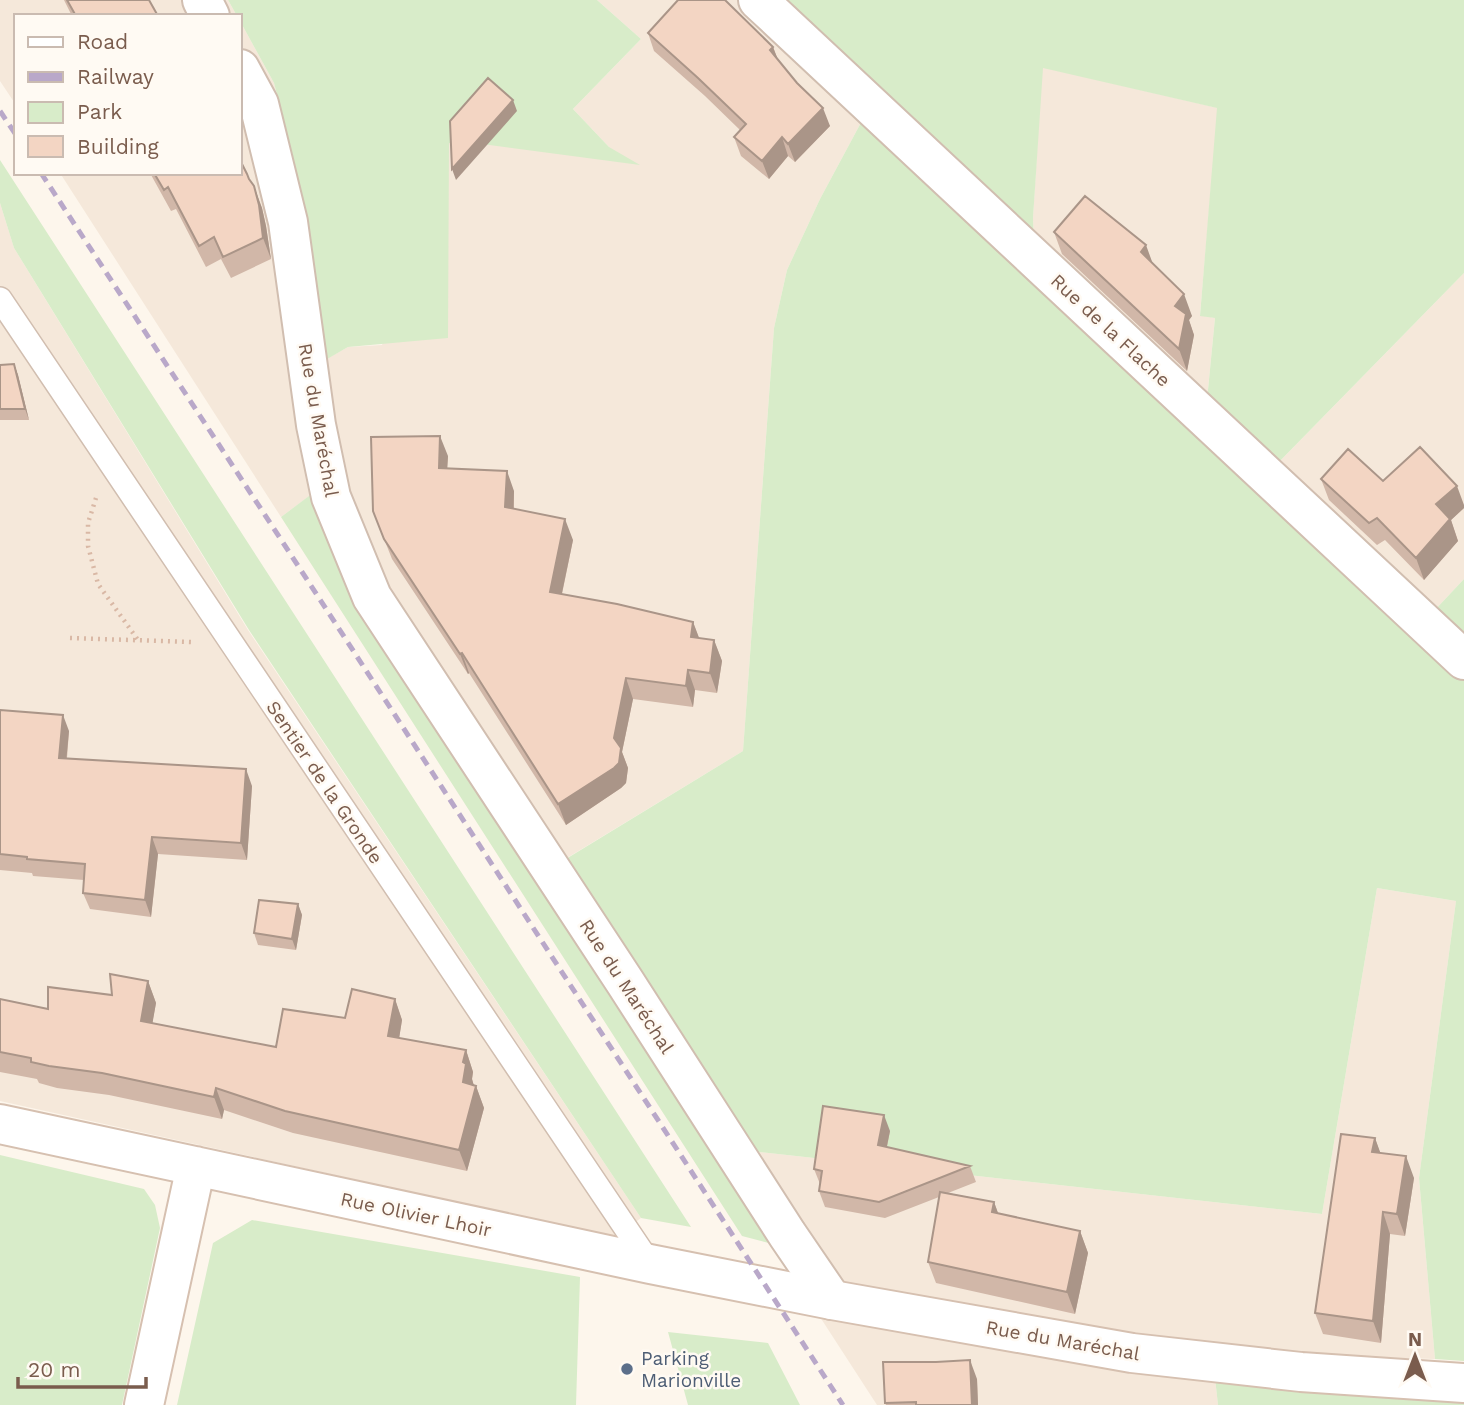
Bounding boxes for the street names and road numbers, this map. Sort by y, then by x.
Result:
street label: Rue de la Flache [1046,269,1175,392]
street label: Rue du Maréchal [294,341,343,499]
street label: Sentier de la Gronde [261,696,388,868]
street label: Rue du Maréchal [574,915,679,1058]
street label: Rue Olivier Lhoir [338,1187,494,1242]
street label: Rue du Maréchal [984,1316,1142,1365]

